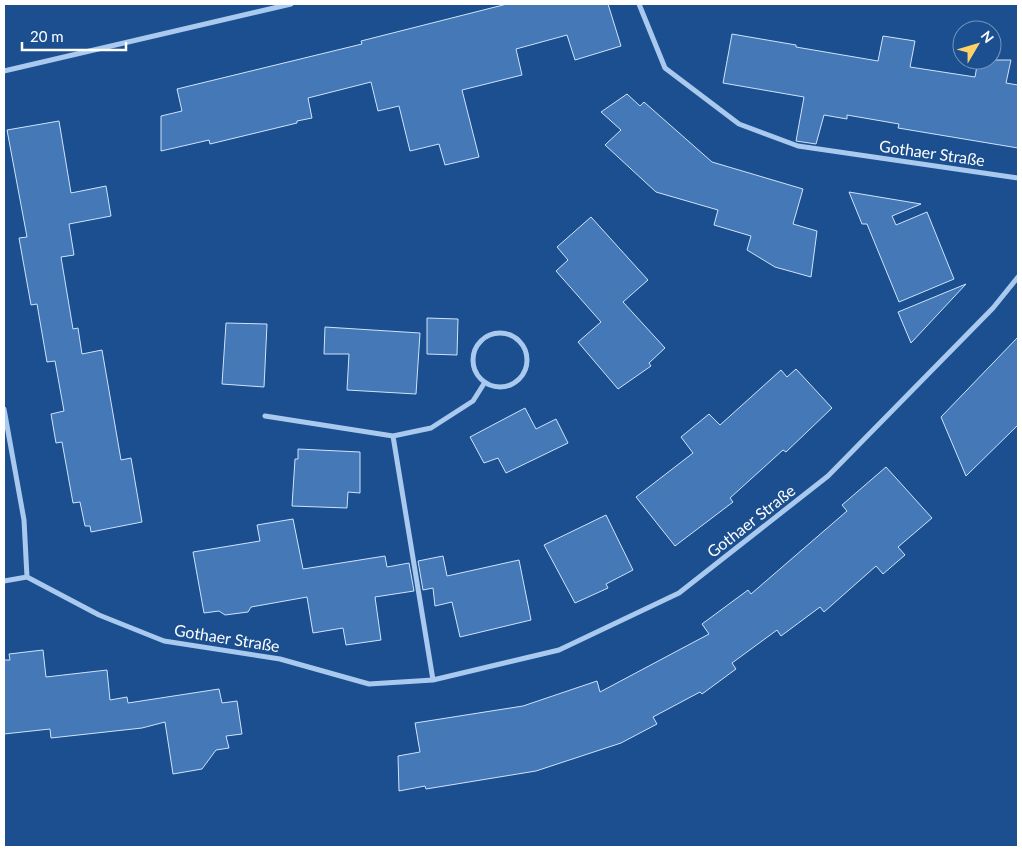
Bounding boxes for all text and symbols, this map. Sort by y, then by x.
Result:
scale bar [22,20,126,52]
north arrow [952,20,1002,70]
text: 20 m [30,27,64,45]
text: N [978,27,998,46]
street label: Gothaer Straße [878,136,986,169]
street label: Gothaer Straße [703,480,799,561]
street label: Gothaer Straße [173,620,281,655]

